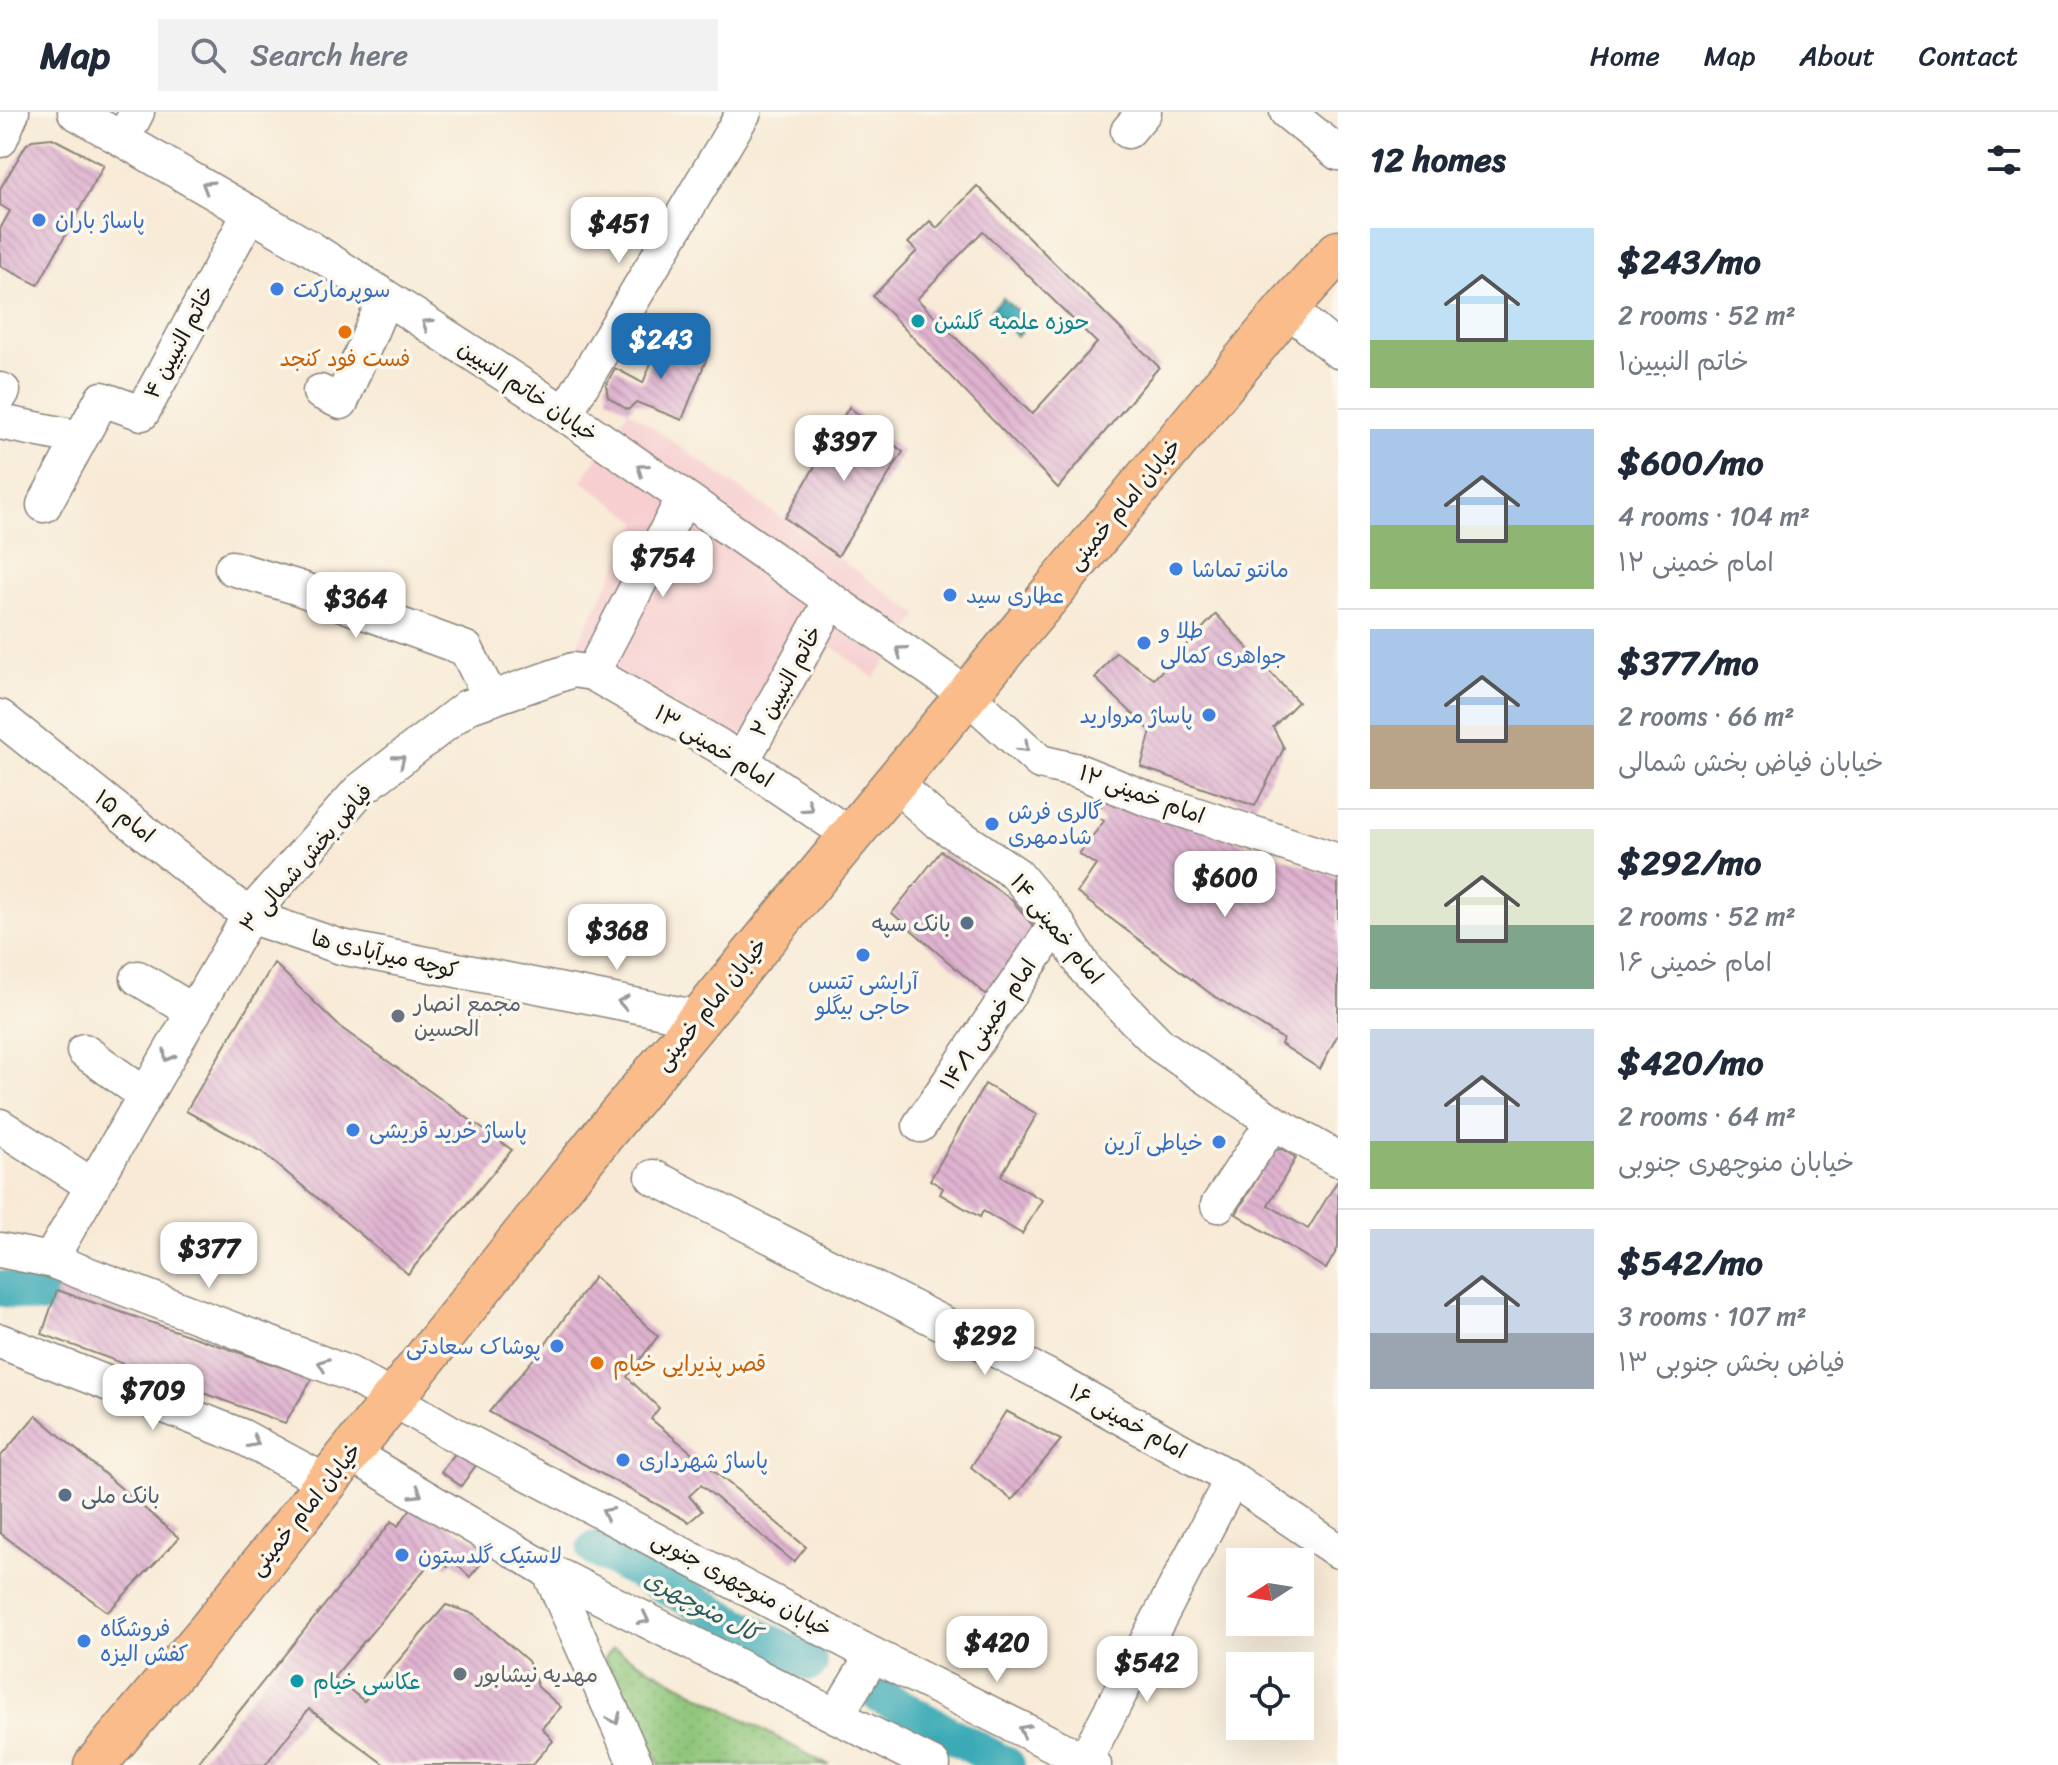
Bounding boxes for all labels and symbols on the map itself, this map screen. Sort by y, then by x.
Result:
one-way arrow [201,180,216,195]
pin: $451 [572,197,666,265]
place label: پاساژ باران [55,201,145,240]
marker: پاساژ باران [30,211,48,229]
place label: سوپرمارکت [293,270,391,309]
street label: خاتم النبیین ۴ [132,278,226,406]
marker: سوپرمارکت [268,280,286,298]
place label: حوزه علمیه گلشن [934,302,1090,341]
marker: حوزه علمیه گلشن [909,312,927,330]
pin: $243 [614,313,708,381]
one-way arrow [421,319,436,334]
marker: فست فود کنجد [336,323,354,341]
street label: خیابان خاتم النبیین [450,329,606,453]
place label: فست فود کنجد [279,339,411,378]
pin: $397 [797,415,891,483]
street label: خیابان امام خمینی [1057,429,1191,579]
one-way arrow [637,464,651,479]
pin: $754 [616,531,710,599]
place label: مانتو تماشا [1192,550,1289,589]
marker: مانتو تماشا [1167,560,1185,578]
pin: $364 [309,572,403,640]
place label: عطاری سید [966,576,1065,615]
marker: عطاری سید [941,586,959,604]
place label: طلا و جواهری کمالی [1158,611,1287,675]
street label: خاتم النبیین ۲ [739,618,833,744]
marker: طلا و جواهری کمالی [1135,634,1153,652]
one-way arrow [895,646,909,661]
street label: امام خمینی ۱۳ [646,694,782,798]
place label: پاساژ مروارید [1080,696,1193,735]
marker: پاساژ مروارید [1200,706,1218,724]
one-way arrow [1015,737,1029,752]
street label: امام خمینی ۱۲ [1073,753,1211,835]
one-way arrow [391,755,406,769]
street label: فیاض بخش شمالی ۳ [229,774,383,942]
street label: امام ۱۵ [86,779,164,853]
place label: گالری فرش شادمهری [1008,792,1103,856]
one-way arrow [799,797,813,812]
marker: گالری فرش شادمهری [983,815,1001,833]
pin: $600 [1178,851,1272,919]
street label: امام خمینی ۱۴ [1000,865,1114,993]
pin: $368 [570,904,664,972]
place label: بانک سپه [872,904,951,943]
marker: بانک سپه [958,914,976,932]
street label: کوچه میرآبادی ها [307,918,463,990]
street label: خیابان امام خمینی [644,928,778,1080]
marker: آرایشی تتیس حاجی بیگلو [854,946,872,964]
street label: امام خمینی ۱۴/۱ [929,950,1047,1098]
place label: آرایشی تتیس حاجی بیگلو [808,962,919,1026]
place label: مجمع انصار الحسین [412,984,521,1048]
one-way arrow [616,995,630,1012]
marker: مجمع انصار الحسین [389,1007,407,1025]
one-way arrow [162,1048,178,1062]
place label: پاساژ خرید قریشی [369,1111,527,1150]
marker: پاساژ خرید قریشی [344,1121,362,1139]
place label: خیاطی آرین [1104,1123,1203,1162]
marker: خیاطی آرین [1210,1133,1228,1151]
pin: $377 [162,1222,256,1290]
pin: $292 [938,1309,1032,1377]
place label: پوشاک سعادتی [406,1327,541,1366]
marker: پوشاک سعادتی [548,1337,566,1355]
place label: قصر پذیرایی خیام [613,1344,766,1383]
marker: قصر پذیرایی خیام [588,1354,606,1372]
one-way arrow [317,1357,331,1374]
pin: $709 [106,1364,200,1432]
street label: امام خمینی ۱۶ [1062,1372,1194,1470]
street label: خیابان امام خمینی [238,1433,372,1585]
one-way arrow [246,1433,261,1448]
place label: پاساژ شهرداری [639,1441,768,1480]
marker: پاساژ شهرداری [614,1451,632,1469]
place label: بانک ملی [81,1476,160,1515]
one-way arrow [408,1483,423,1499]
marker: بانک ملی [56,1486,74,1504]
one-way arrow [600,1508,615,1523]
street label: خیابان منوچهری جنوبی [645,1520,839,1648]
place label: لاستیک گلدستون [418,1536,562,1575]
marker: لاستیک گلدستون [393,1546,411,1564]
north arrow [1226,1548,1314,1636]
water label: کال منوچهری [636,1558,771,1656]
place label: فروشگاه کفش الیزه [100,1609,188,1673]
one-way arrow [636,1610,651,1625]
pin: $420 [950,1616,1044,1684]
marker: فروشگاه کفش الیزه [75,1632,93,1650]
pin: $542 [1100,1636,1194,1704]
place label: مهدیه نیشابور [474,1655,598,1694]
place label: عکاسی خیام [313,1662,421,1701]
marker: مهدیه نیشابور [451,1665,469,1683]
marker: عکاسی خیام [288,1672,306,1690]
one-way arrow [605,1711,621,1725]
one-way arrow [1018,1724,1033,1740]

